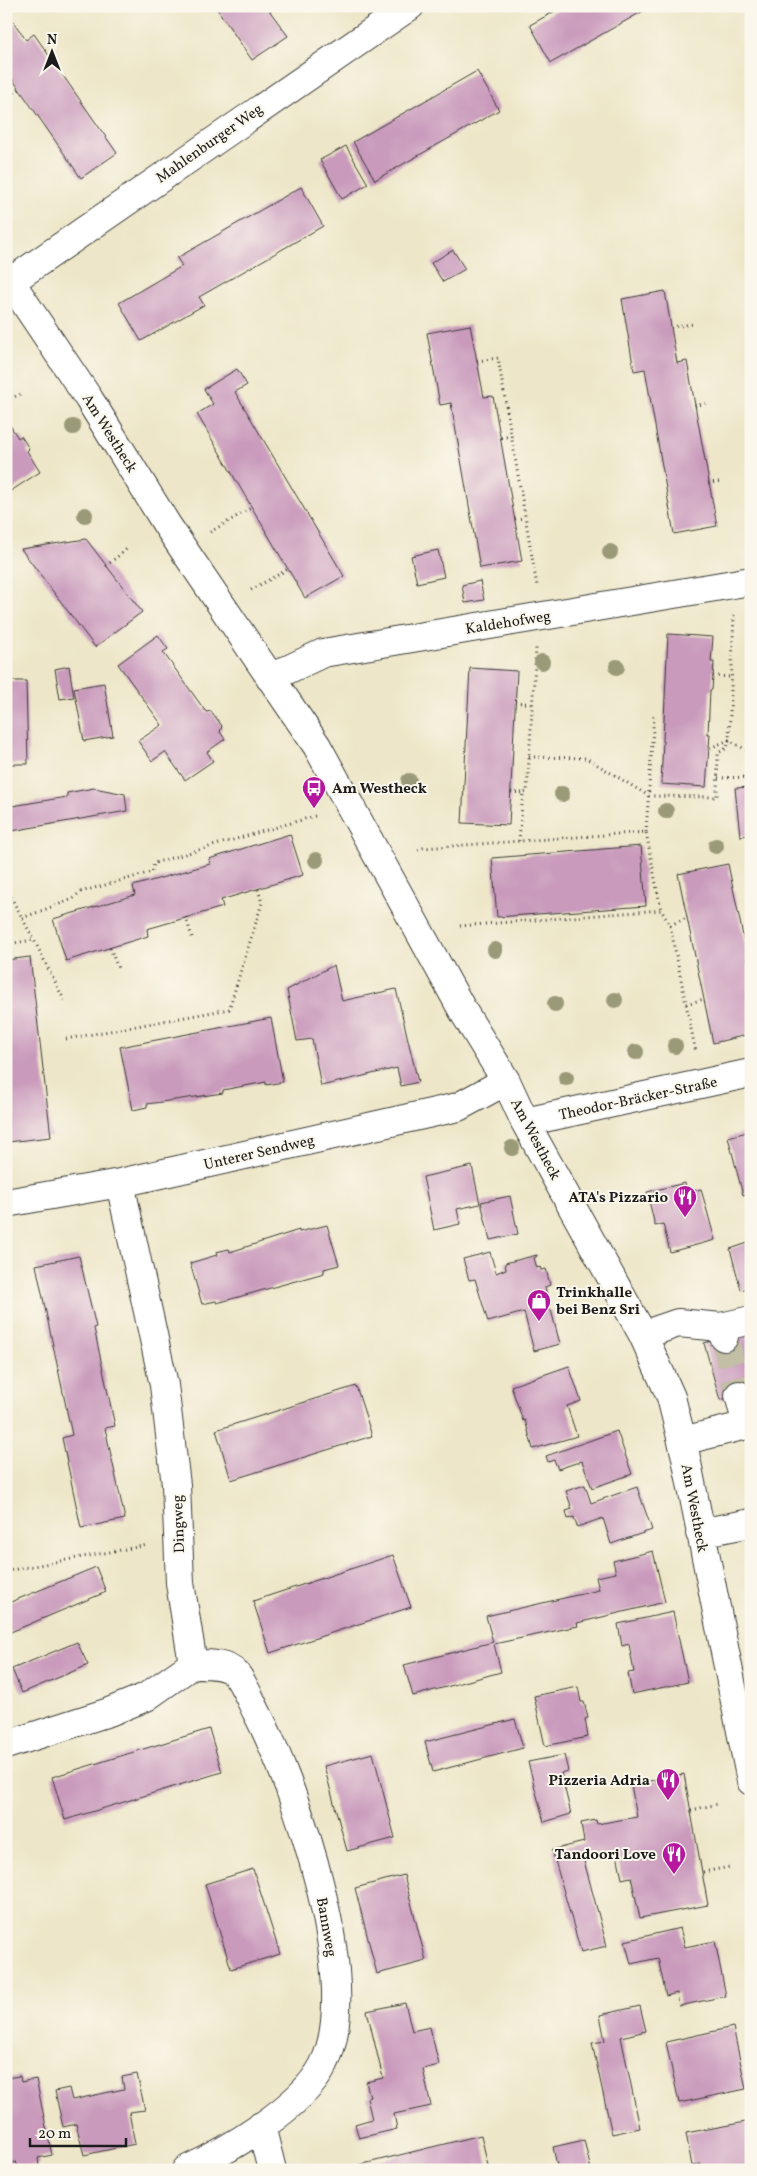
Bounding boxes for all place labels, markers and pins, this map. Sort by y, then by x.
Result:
bus stop icon: Am Westheck [301,775,327,809]
place label: Am Westheck [332,779,427,800]
restaurant icon: ATA's Pizzario [672,1184,698,1218]
place label: ATA's Pizzario [568,1188,668,1209]
place label: Trinkhalle bei Benz Sri [556,1283,640,1321]
shop icon: Trinkhalle bei Benz Sri [526,1288,552,1322]
restaurant icon: Pizzeria Adria [655,1767,681,1801]
place label: Pizzeria Adria [549,1771,650,1792]
restaurant icon: Tandoori Love [661,1841,687,1875]
place label: Tandoori Love [555,1845,656,1866]

